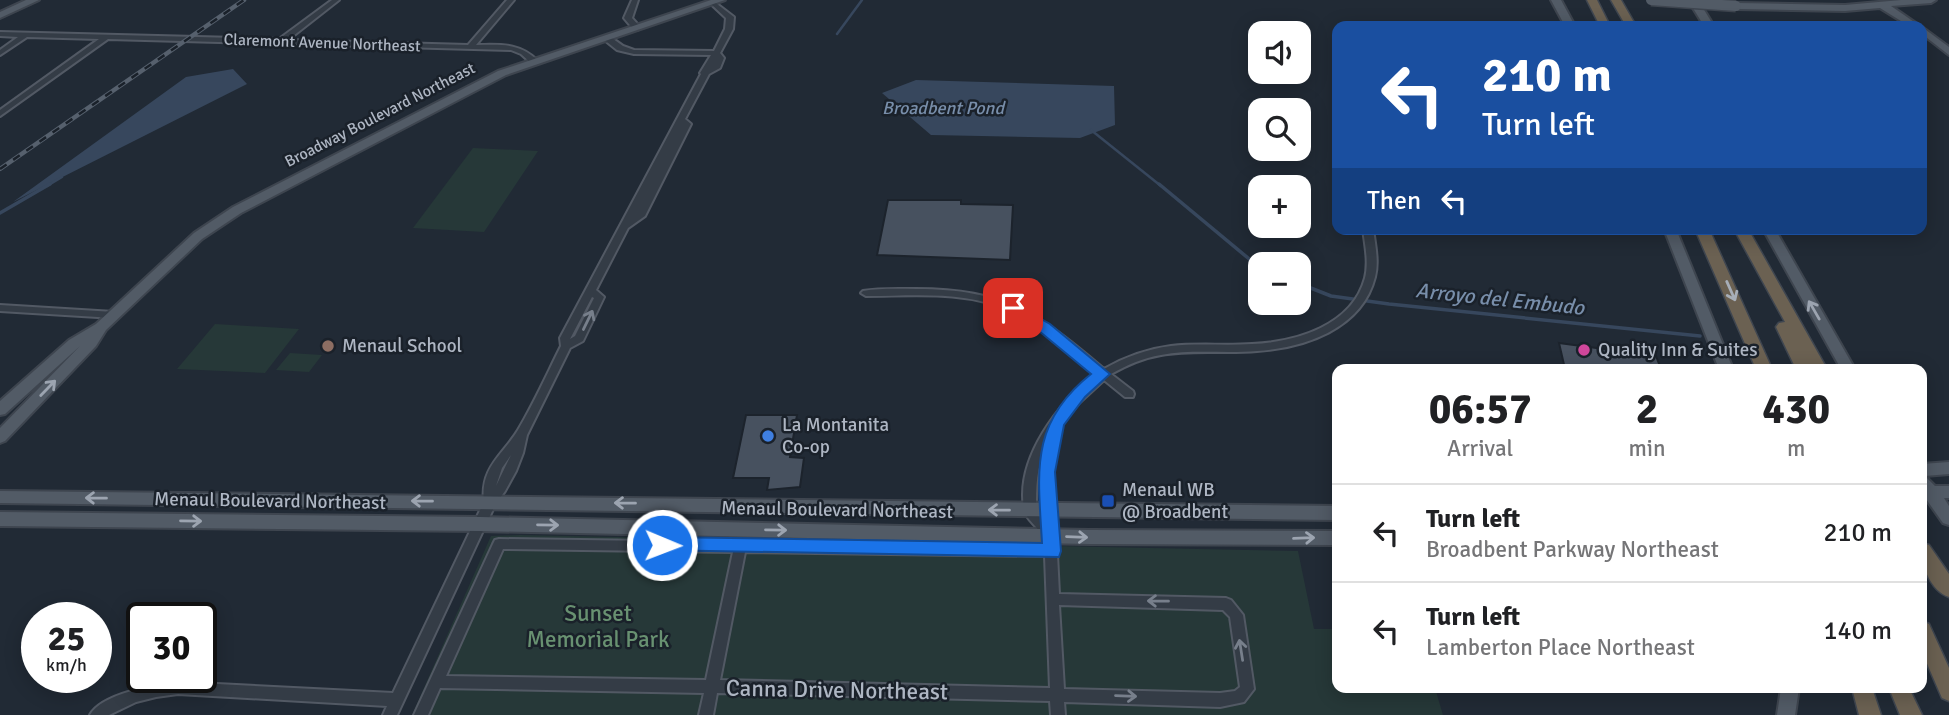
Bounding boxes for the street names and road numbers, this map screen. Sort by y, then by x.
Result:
street label: Claremont Avenue Northeast [223,30,421,56]
street label: Broadway Boulevard Northeast [282,58,479,172]
street label: Menaul Boulevard Northeast [154,487,387,515]
street label: Menaul Boulevard Northeast [721,496,954,524]
street label: Canna Drive Northeast [726,674,948,706]

